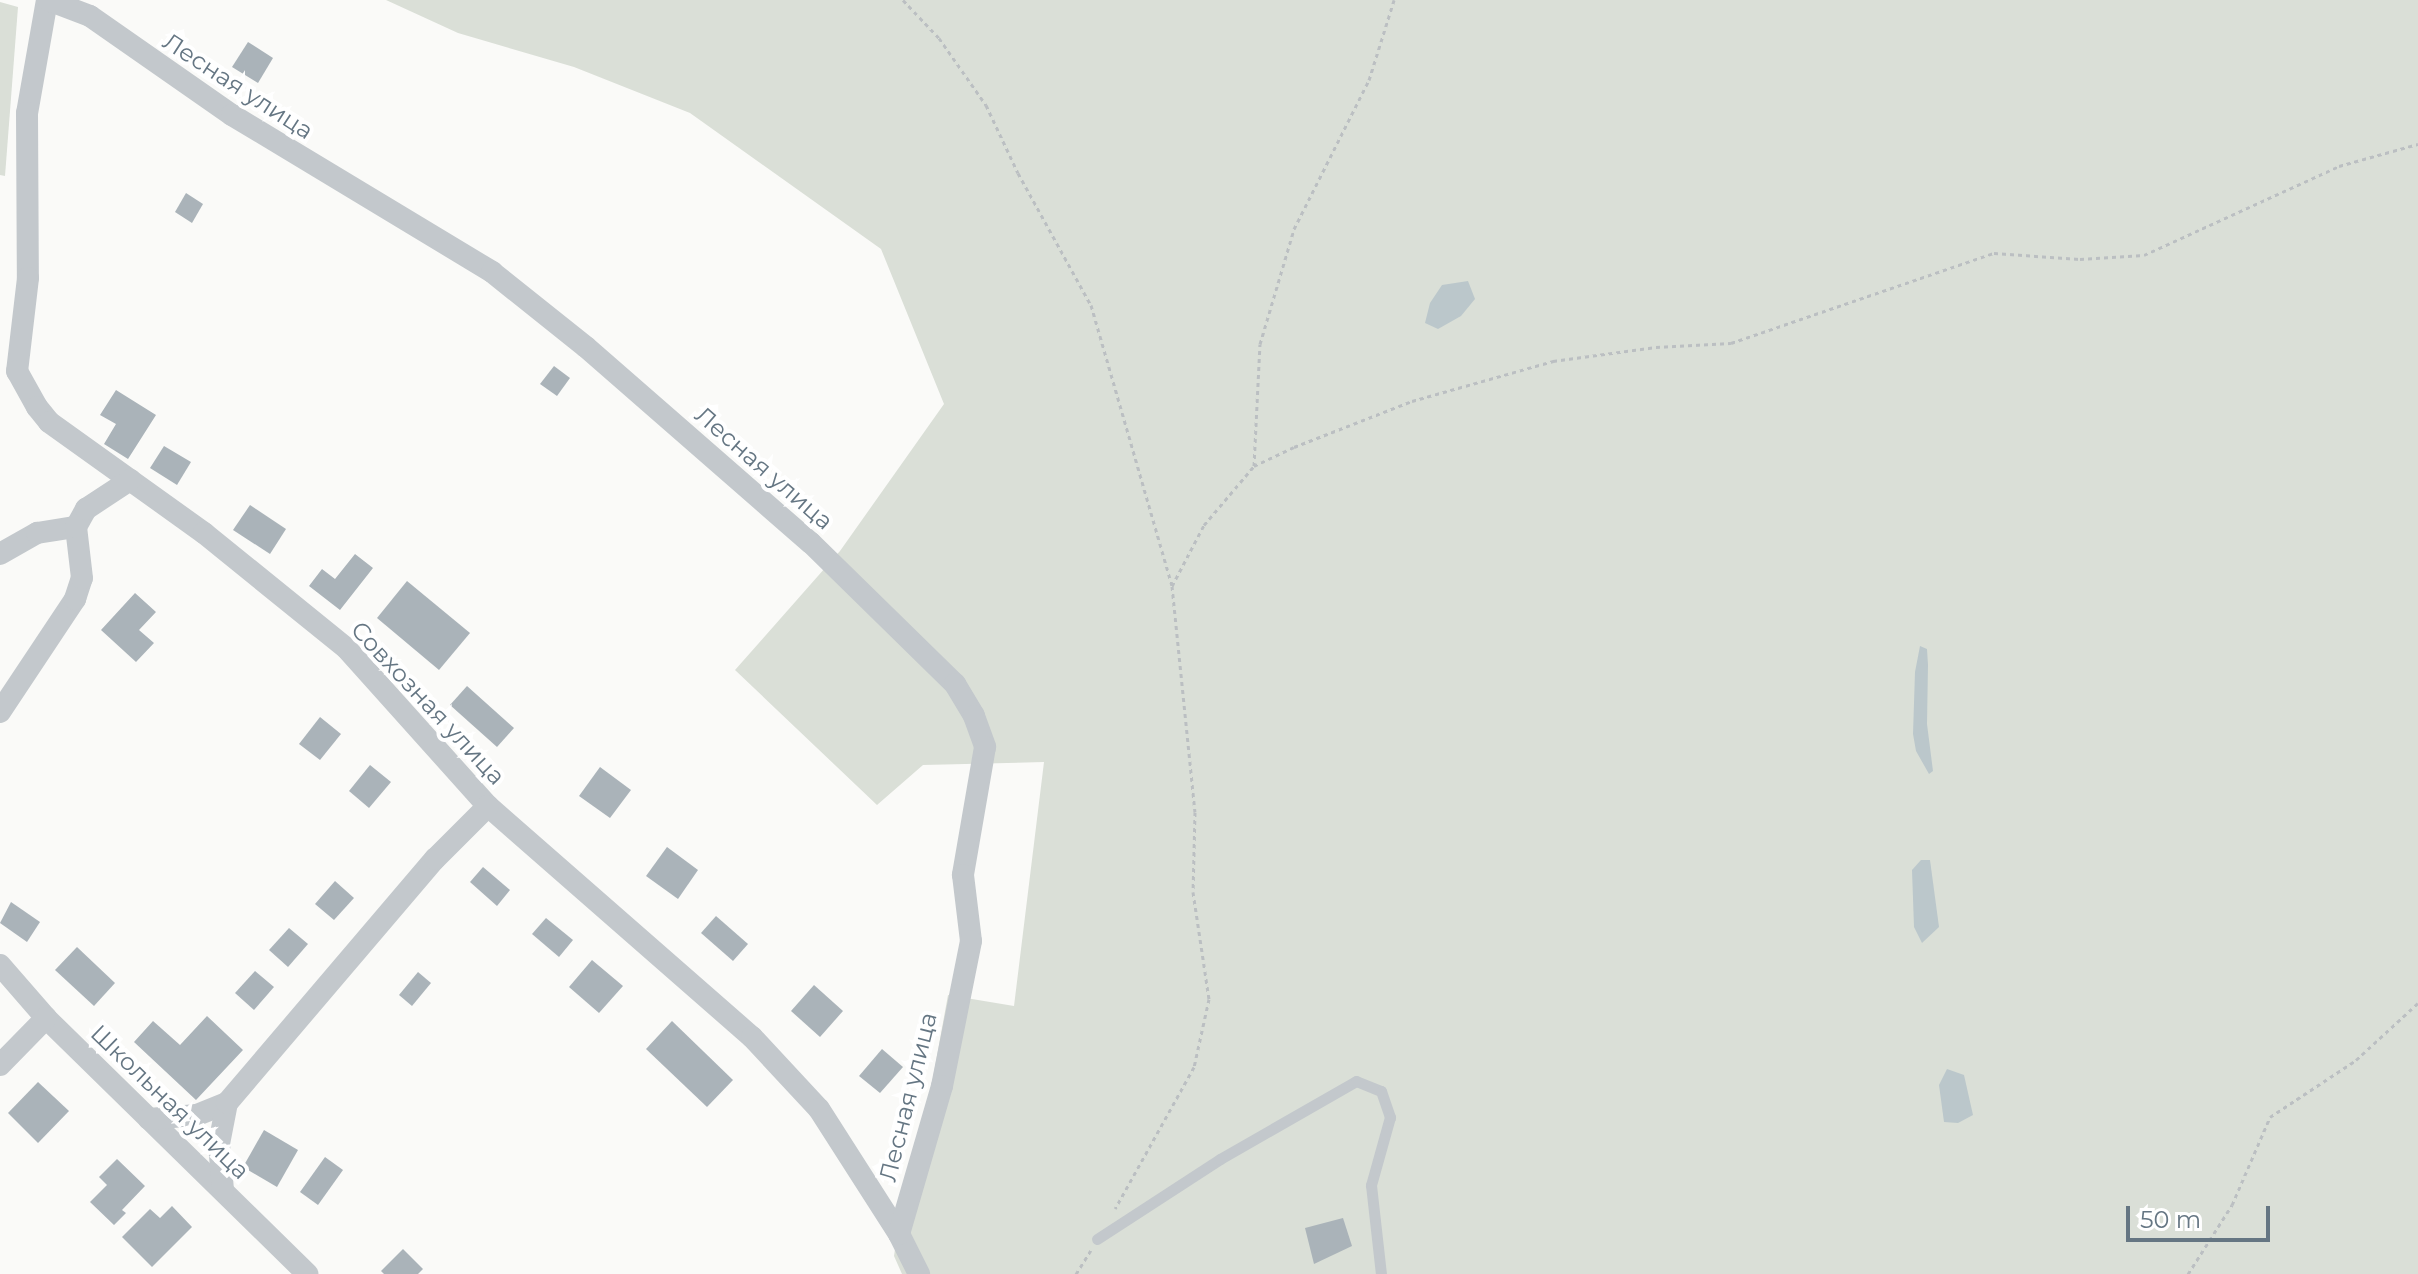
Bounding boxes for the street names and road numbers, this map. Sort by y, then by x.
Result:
street label: Лесная улица [158,27,318,145]
street label: Лесная улица [689,400,839,536]
street label: Совхозная улица [345,615,511,791]
street label: Лесная улица [873,1010,943,1184]
street label: Школьная улица [85,1019,255,1185]

